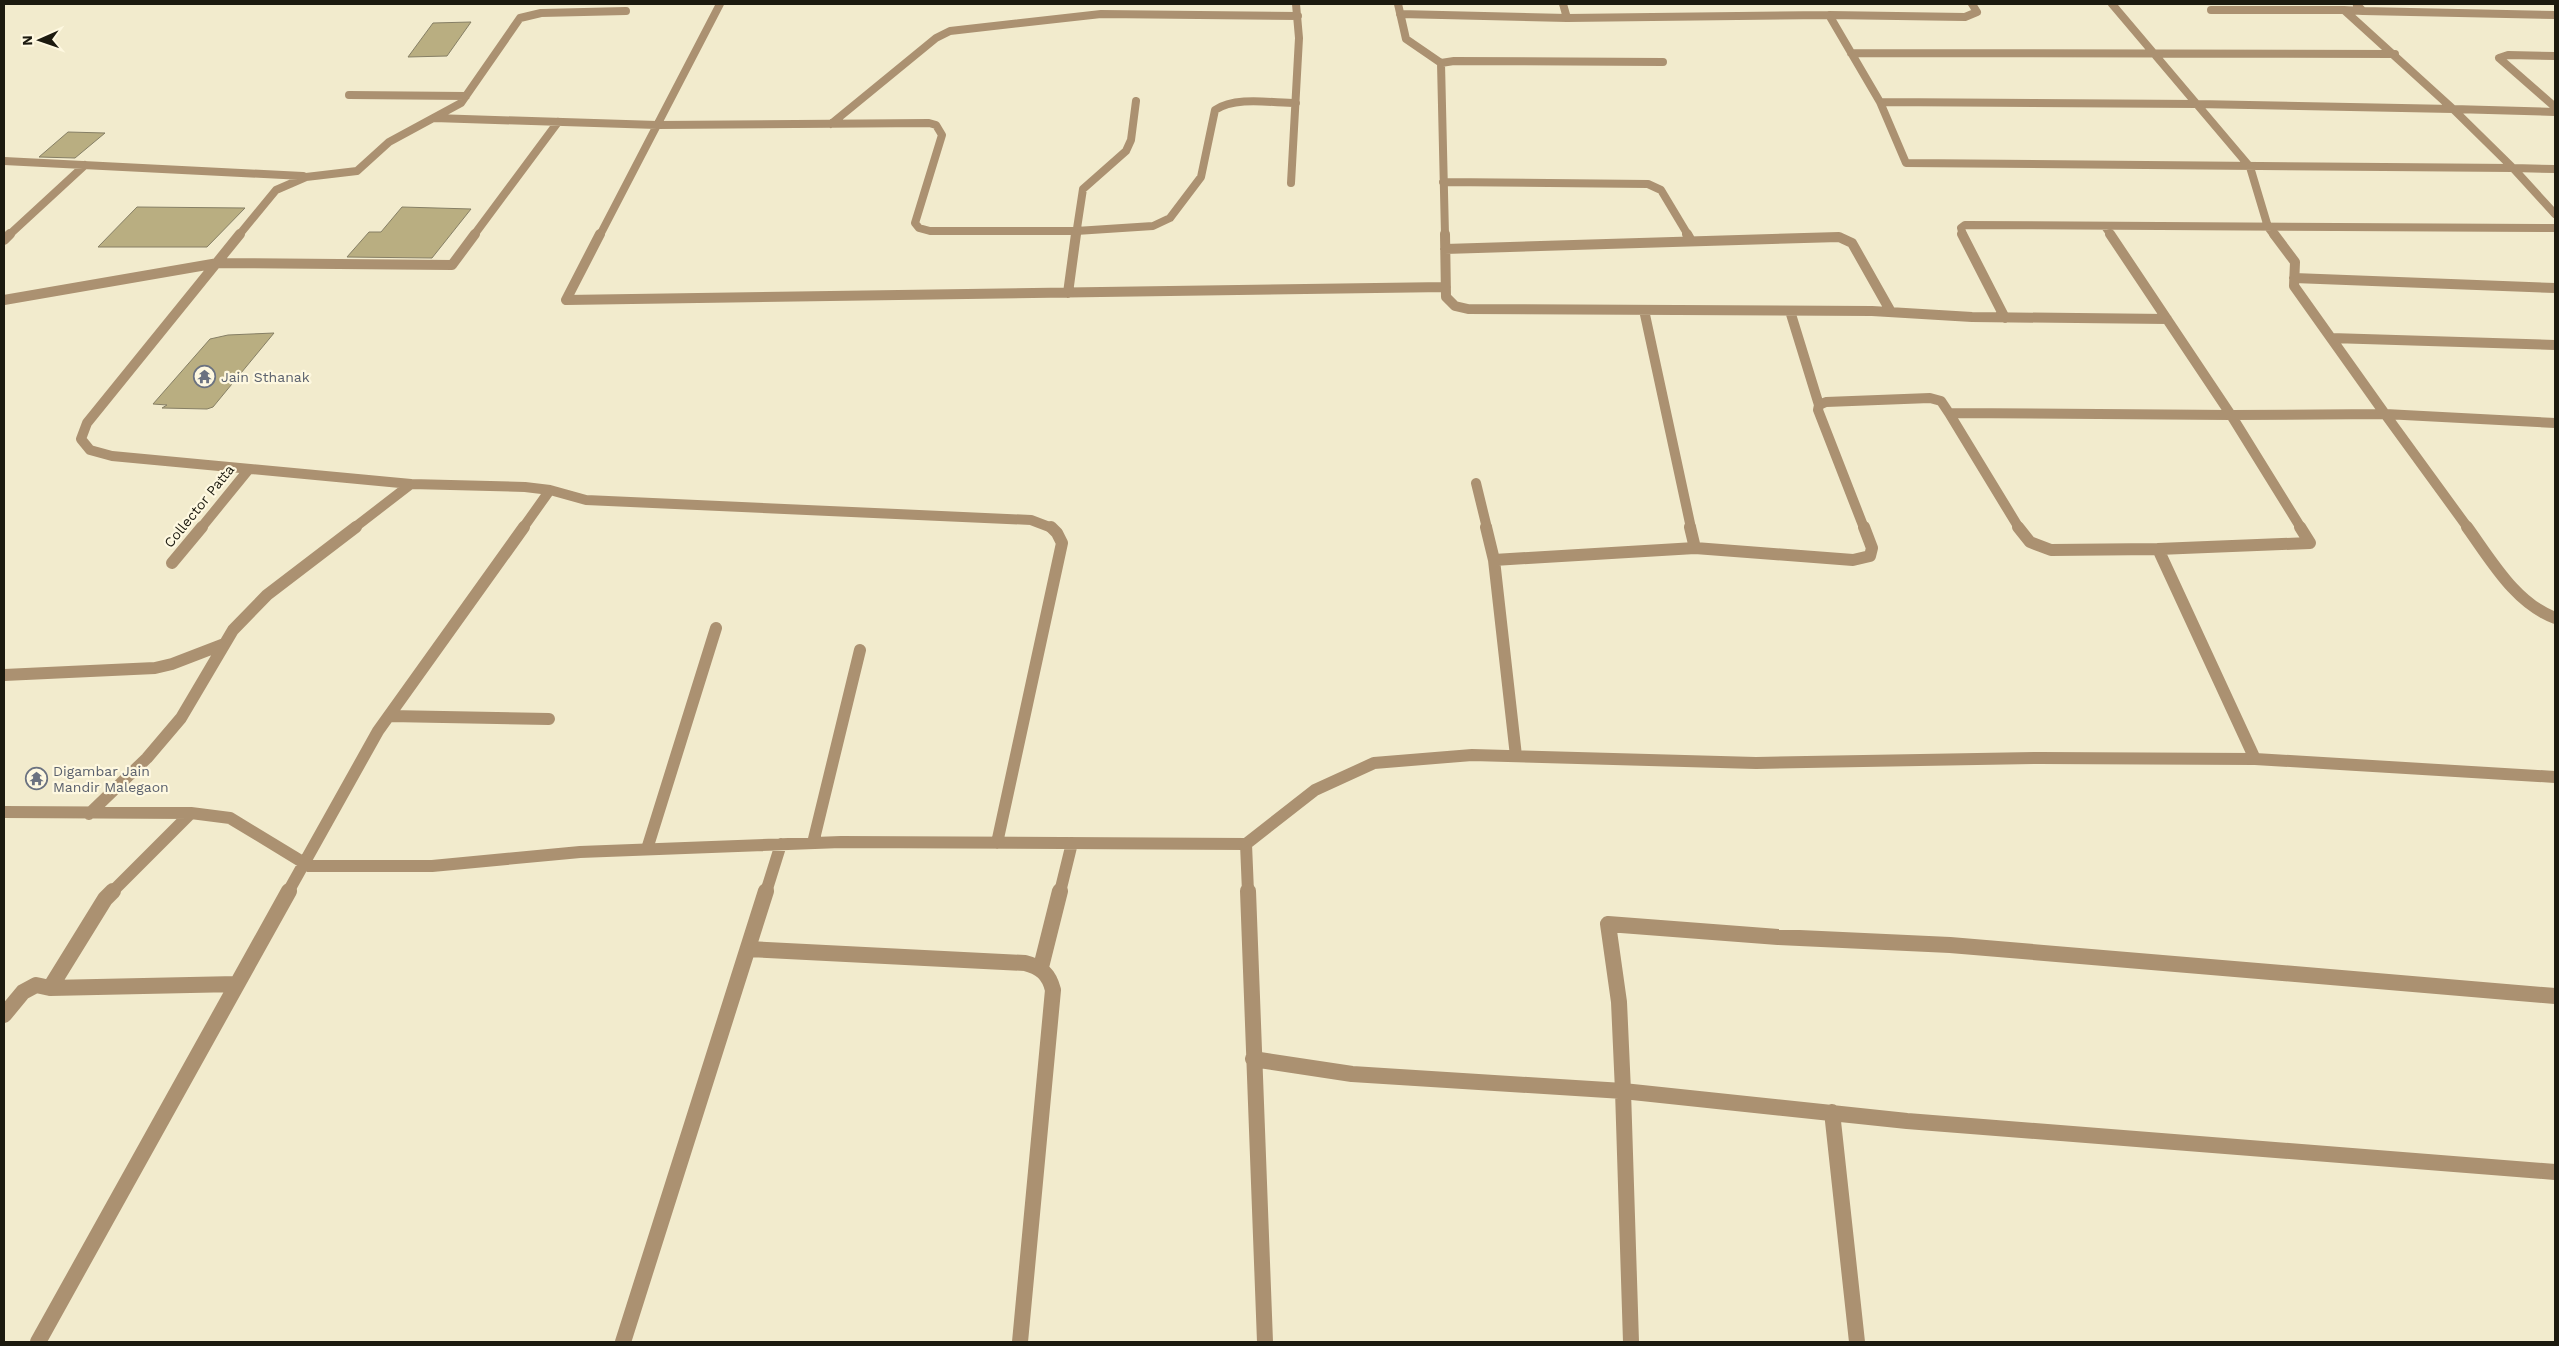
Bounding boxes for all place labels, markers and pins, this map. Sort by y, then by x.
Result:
temple icon: Jain Sthanak [193,365,217,389]
place label: Jain Sthanak [221,369,310,385]
place label: Digambar Jain Mandir Malegaon [53,763,169,795]
temple icon: Digambar Jain Mandir Malegaon [25,767,49,791]

